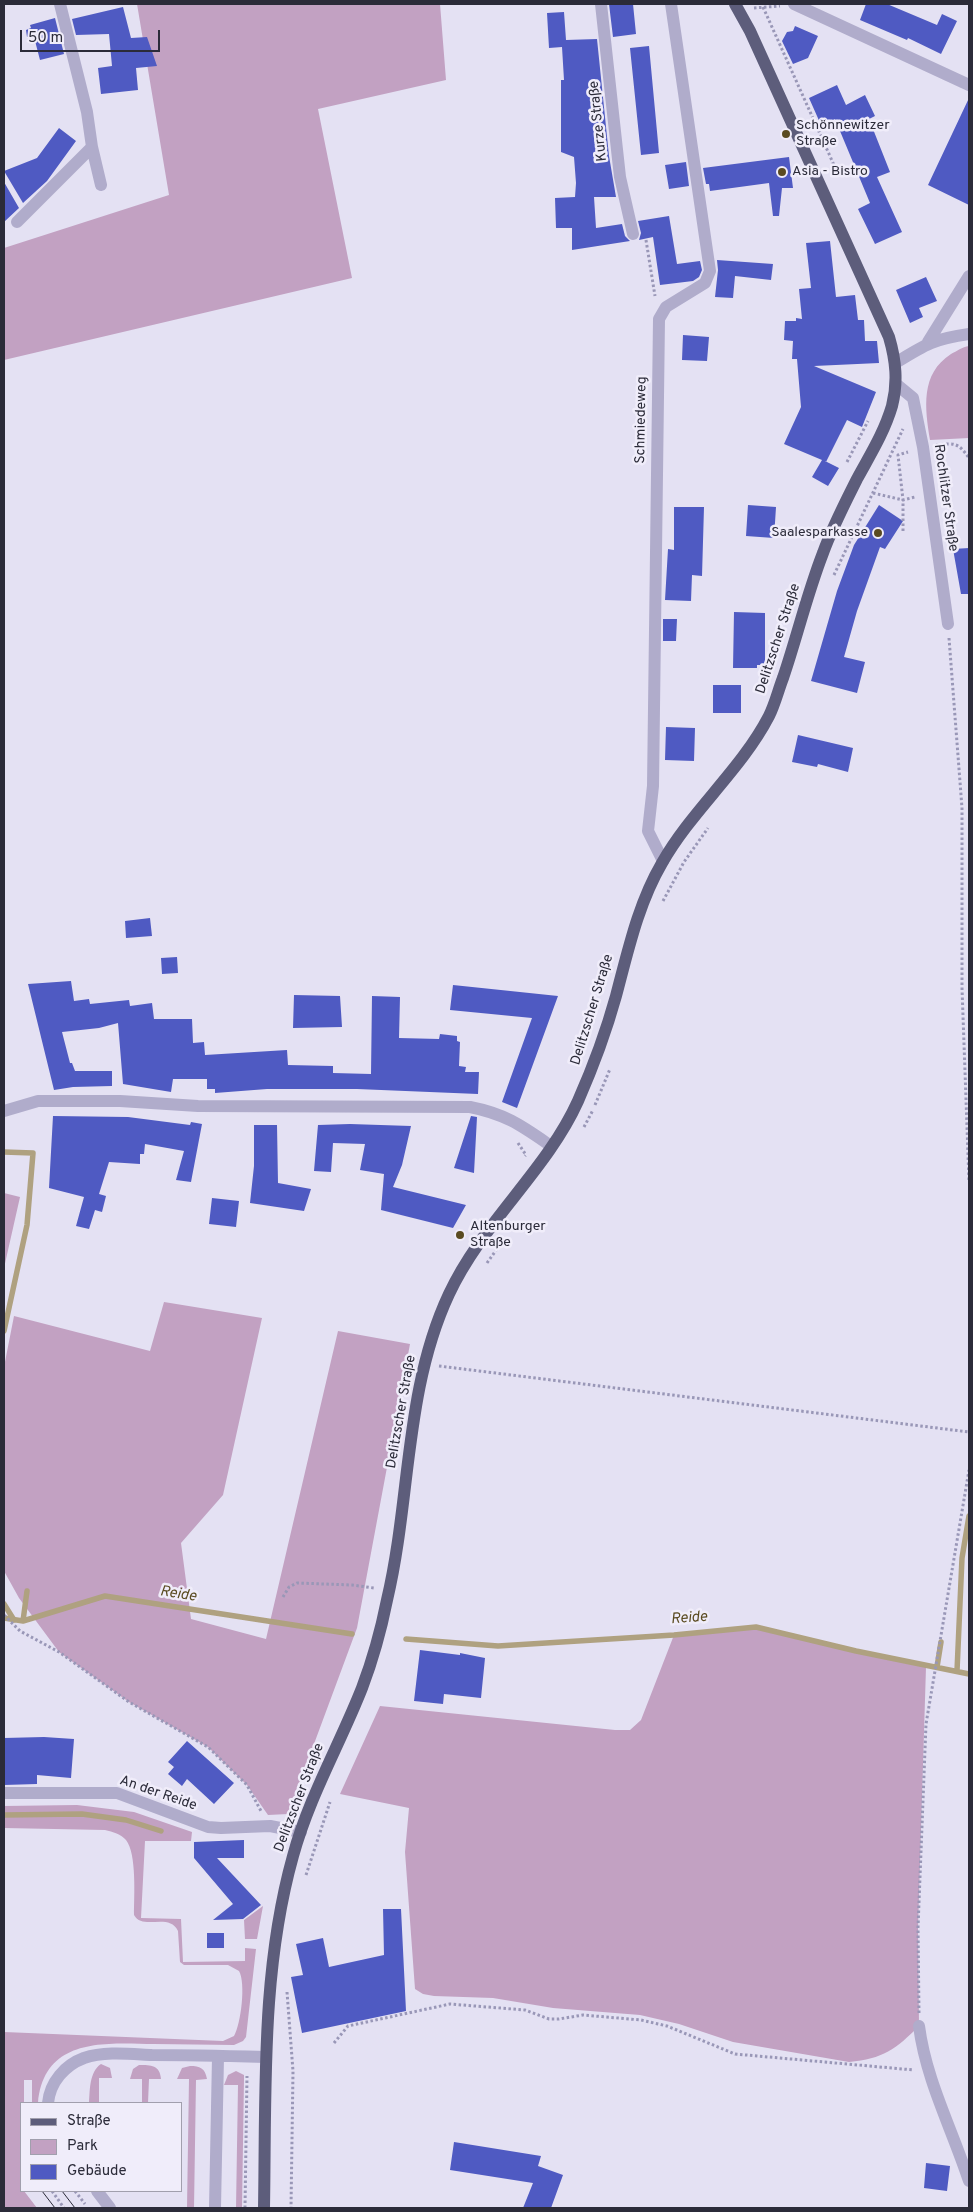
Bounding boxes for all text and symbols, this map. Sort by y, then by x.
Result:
scale bar [22,20,162,52]
text: 50 m [28,29,63,48]
street label: Kurze Straße [586,80,612,162]
place label: Schönnewitzer Straße [796,118,890,150]
marker: Schönnewitzer Straße [780,128,792,140]
place label: Asia - Bistro [792,164,868,180]
marker: Asia - Bistro [776,166,788,178]
street label: Schmiedeweg [633,376,651,464]
street label: Rochlitzer Straße [929,443,961,553]
place label: Saalesparkasse [771,525,868,541]
marker: Saalesparkasse [872,527,884,539]
street label: Delitzscher Straße [753,582,805,696]
street label: Delitzscher Straße [568,953,618,1067]
place label: Altenburger Straße [470,1219,546,1252]
marker: Altenburger Straße [454,1229,466,1241]
street label: Delitzscher Straße [384,1354,420,1470]
water label: Reide [159,1583,197,1607]
water label: Reide [670,1609,708,1629]
street label: Delitzscher Straße [272,1741,328,1855]
street label: An der Reide [117,1773,199,1815]
legend [20,2102,182,2192]
text: Straße [67,2112,111,2131]
text: Park [67,2137,98,2156]
text: Gebäude [67,2162,127,2181]

